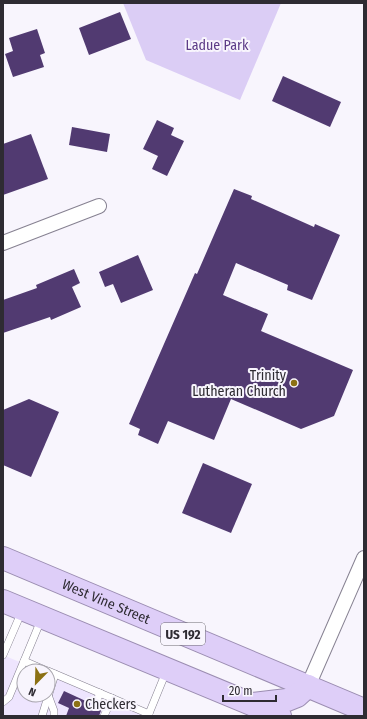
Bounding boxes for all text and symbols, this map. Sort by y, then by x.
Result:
park label: Ladue Park [186,37,249,54]
place label: Trinity Lutheran Church [192,367,287,400]
marker: Trinity Lutheran Church [289,378,299,388]
street label: West Vine Street [59,576,153,628]
road number: US 192 [161,623,205,645]
north arrow [16,663,56,703]
scale bar [223,677,276,703]
text: N [27,684,38,699]
text: 20 m [229,684,253,698]
place label: Checkers [85,696,136,713]
marker: Checkers [72,699,82,709]

